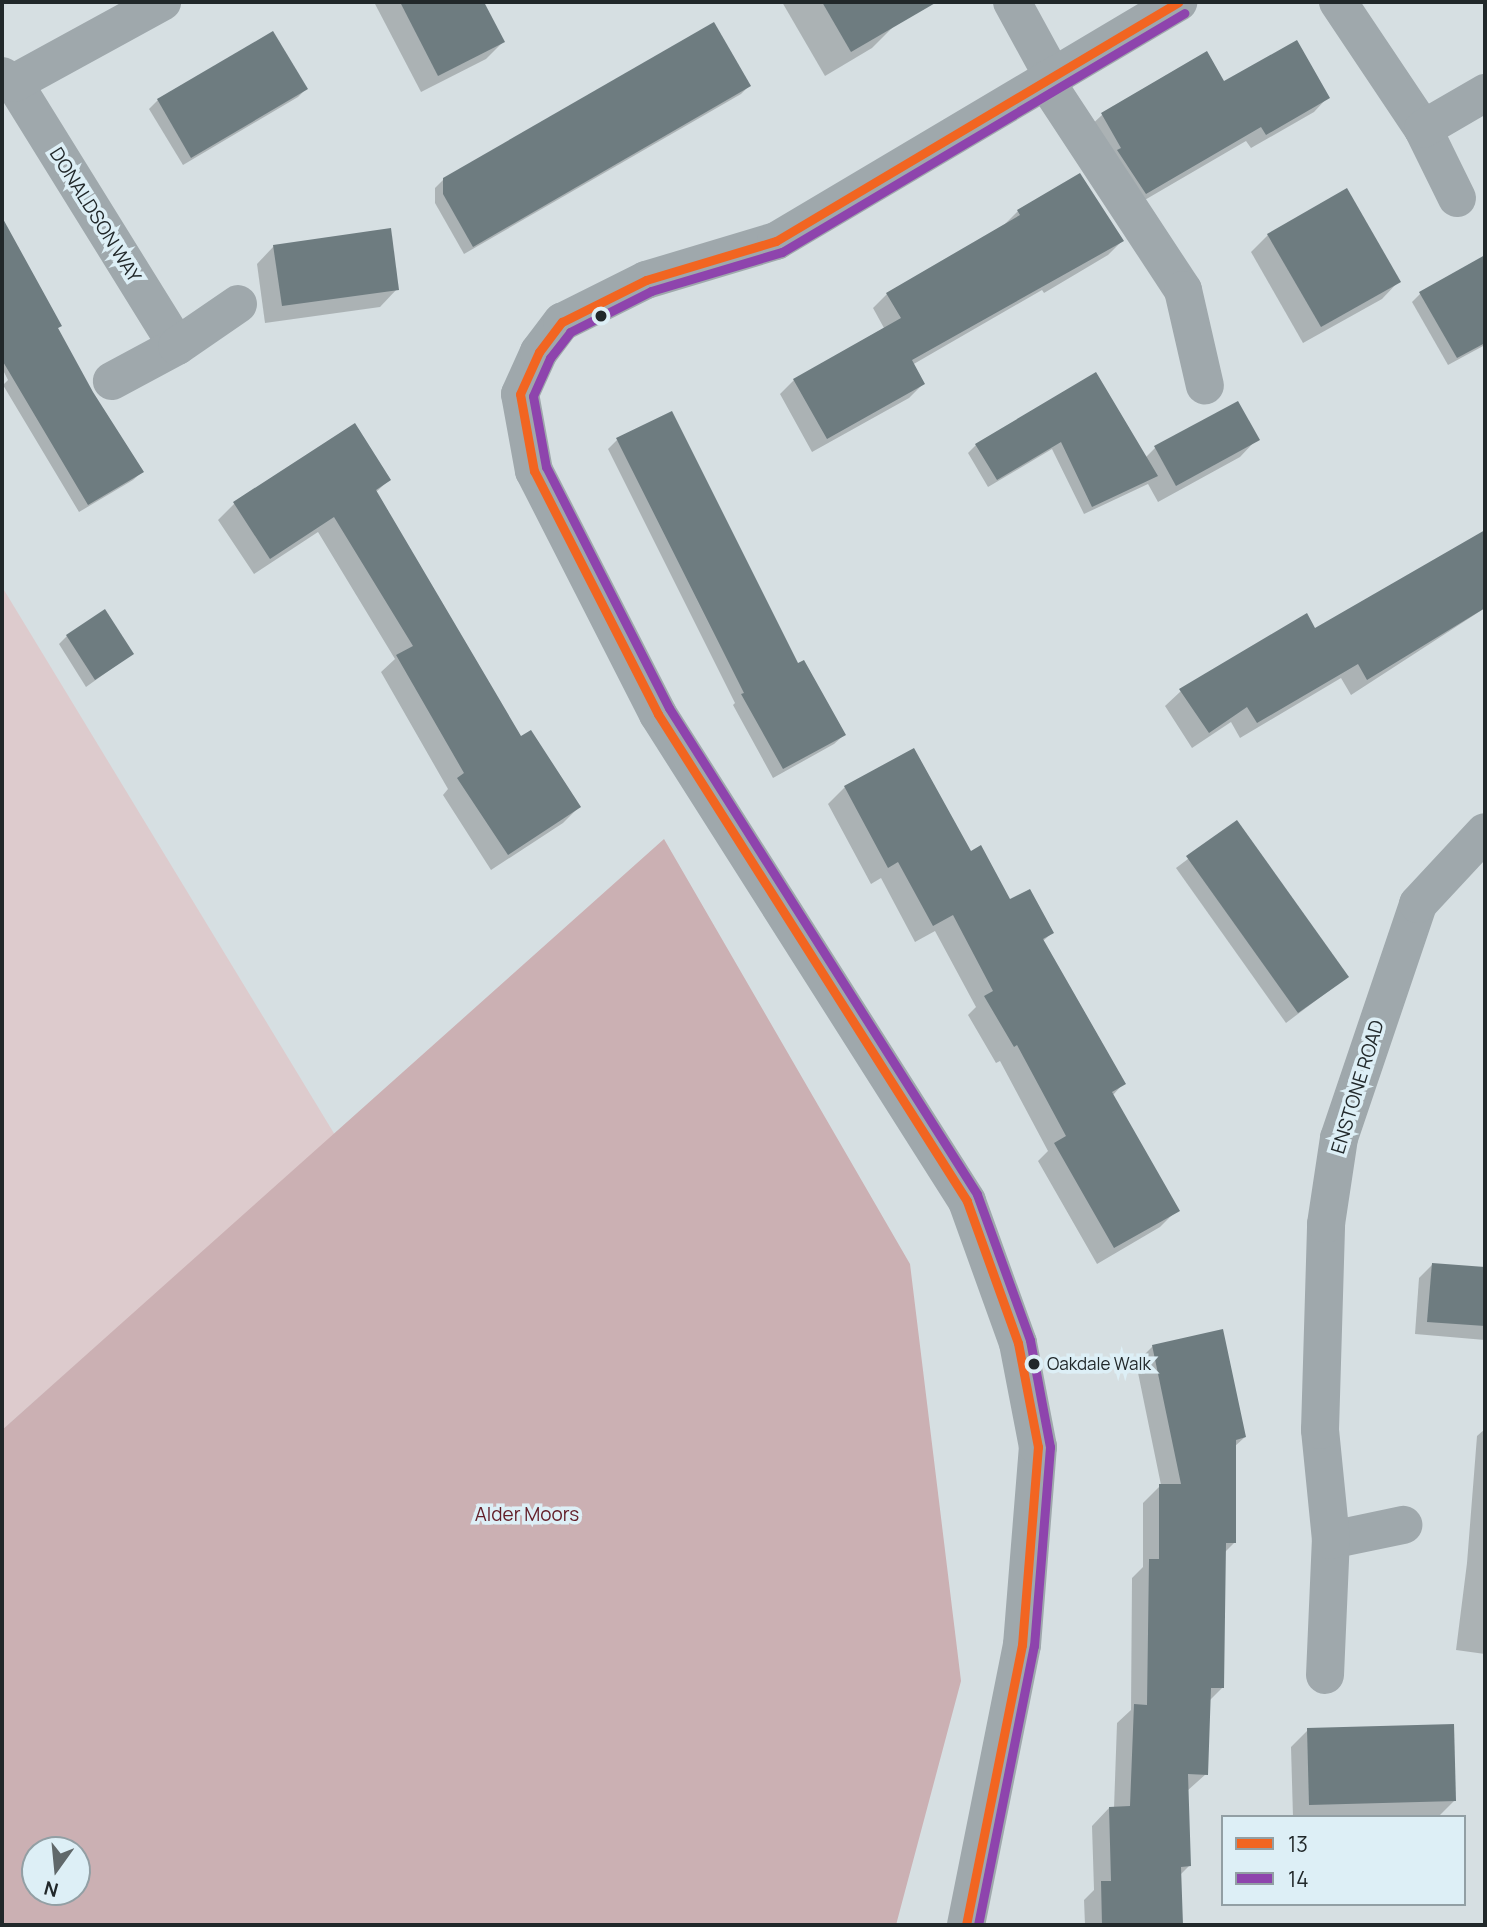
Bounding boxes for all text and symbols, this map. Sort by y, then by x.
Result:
street label: DONALDSON WAY [44,144,146,286]
unlabelled marker [594,309,608,323]
street label: ENSTONE ROAD [1327,1017,1389,1157]
place label: Oakdale Walk [1047,1354,1151,1374]
marker: Oakdale Walk [1027,1357,1041,1371]
park label: Alder Moors [475,1504,579,1526]
legend [1221,1815,1466,1906]
text: 13 [1288,1830,1308,1858]
north arrow [21,1836,91,1906]
text: 14 [1288,1865,1309,1893]
text: N [41,1875,61,1904]

